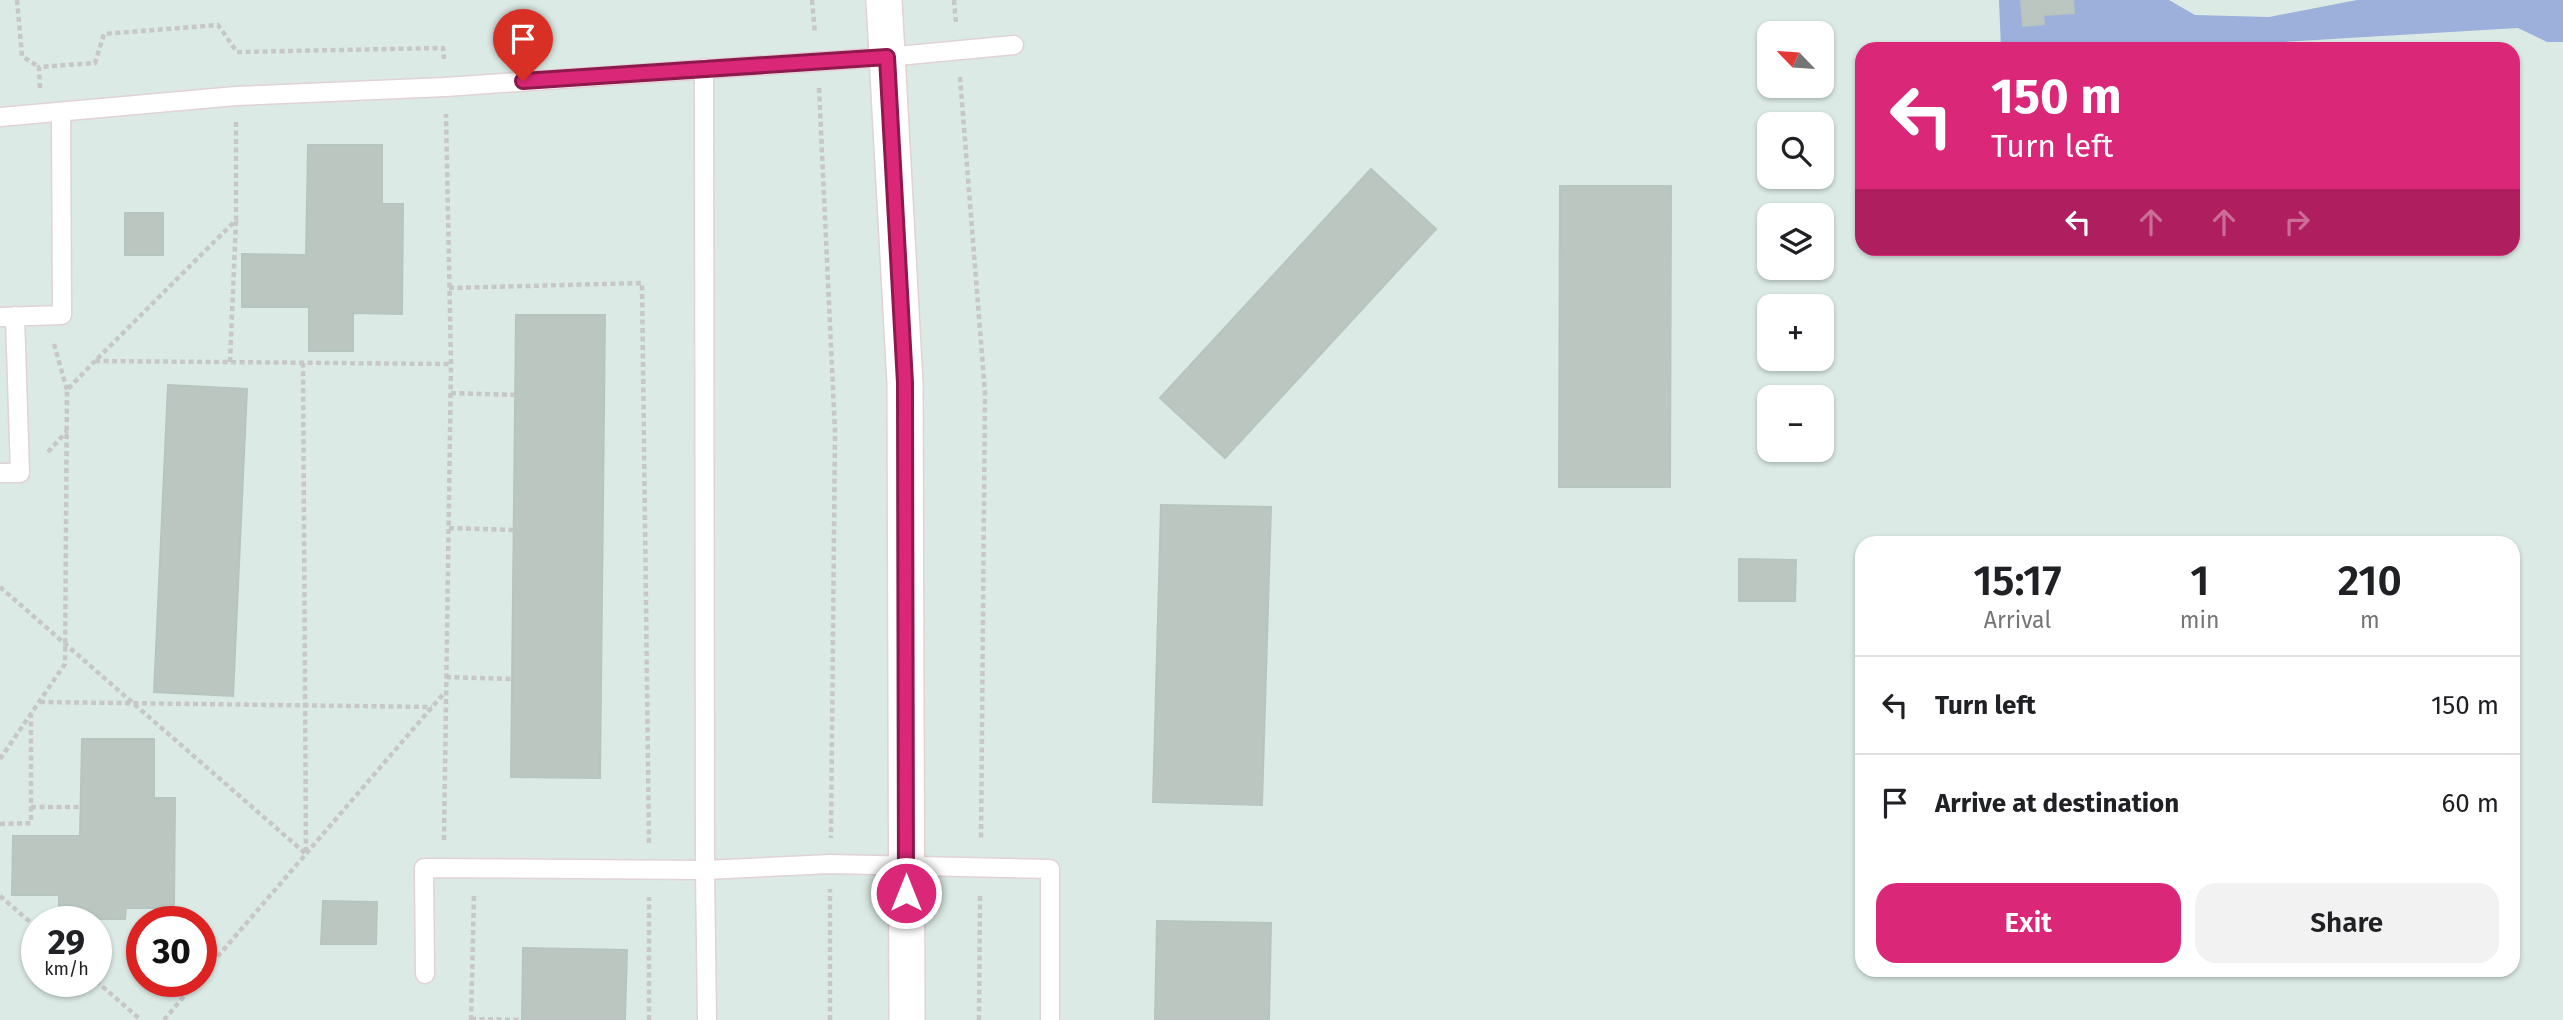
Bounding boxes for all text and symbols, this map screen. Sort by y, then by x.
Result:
pin [493,9,553,81]
icon: arrive [504,20,542,58]
north arrow [1757,21,1834,98]
map controls [1757,21,1834,462]
text: 150 m [1991,67,2122,126]
icon: left [1876,70,1967,161]
button: search [1757,112,1834,189]
text: Turn left [1991,127,2113,165]
button: layers [1757,203,1834,280]
icon: left [2059,203,2097,241]
icon: ahead [2132,203,2170,241]
icon: ahead [2205,203,2243,241]
icon: right [2278,203,2316,241]
button: + [1757,294,1834,371]
button: − [1757,385,1834,462]
text: 15:17 [1973,556,2062,606]
text: 1 [2190,556,2209,606]
text: 210 [2338,556,2402,606]
text: Arrival [1984,606,2051,634]
text: min [2180,606,2220,634]
text: m [2360,606,2380,634]
icon: left [1876,686,1914,724]
text: Turn left [1935,690,2036,721]
text: 150 m [2431,690,2499,721]
icon: arrive [1876,784,1914,822]
text: Arrive at destination [1935,788,2179,819]
text: 60 m [2441,788,2499,819]
position arrow [869,856,943,930]
button: Exit [1876,883,2181,963]
button: Share [2195,883,2499,963]
speed limit sign: 30 [126,906,217,997]
text: 29 [48,921,85,963]
text: km/h [44,958,89,980]

